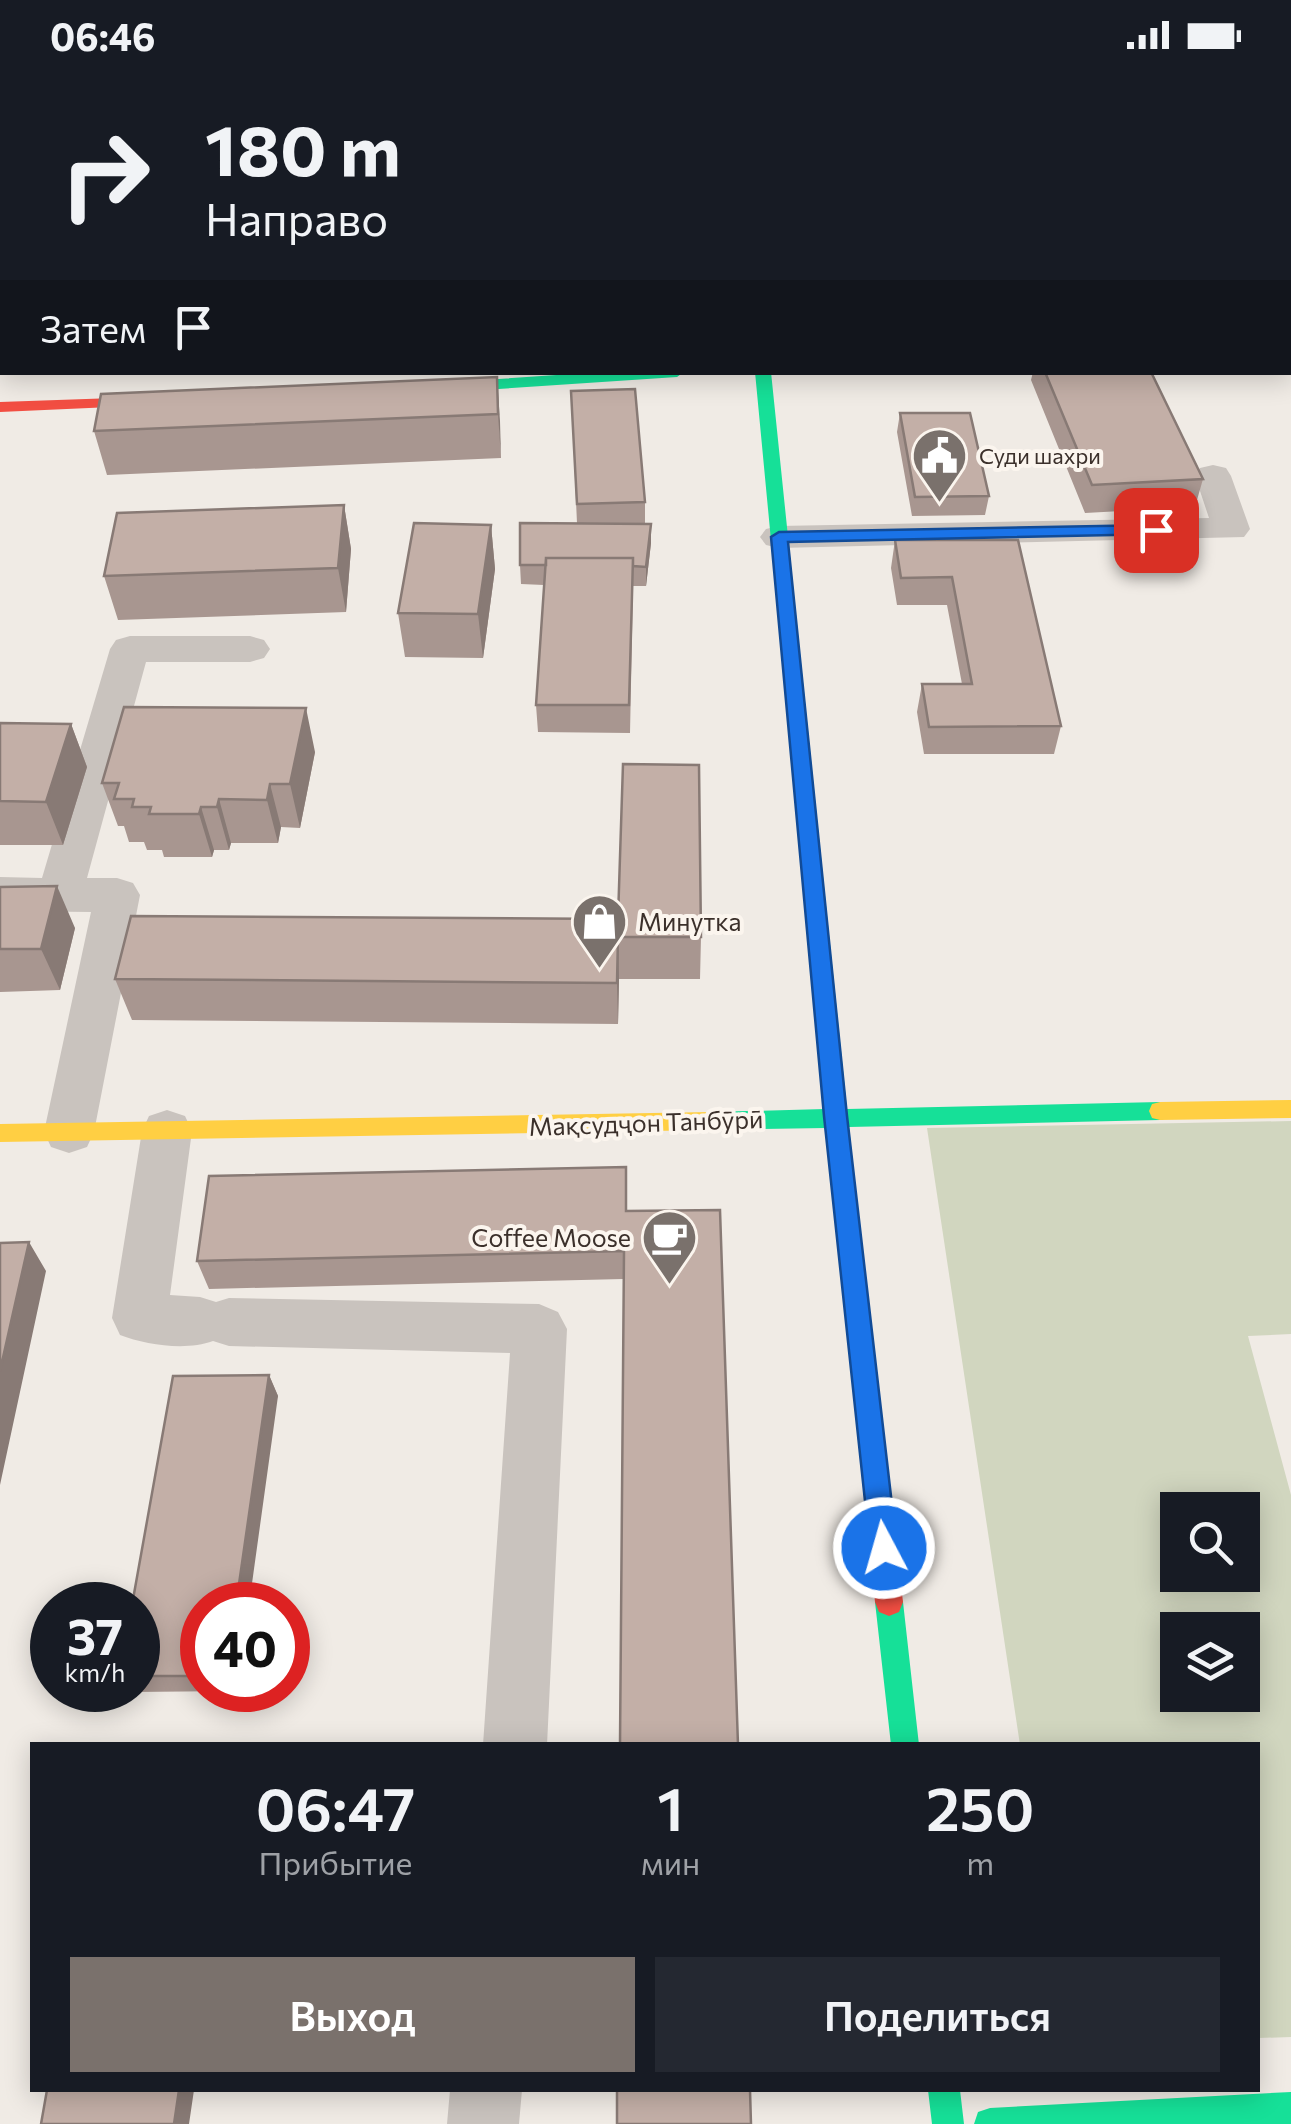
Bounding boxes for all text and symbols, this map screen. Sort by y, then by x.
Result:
text: 06:46 [50,12,156,59]
text: 180 m [205,105,401,190]
icon: right [40,110,170,240]
text: Направо [205,190,388,245]
icon: arrive [166,300,221,355]
text: Затем [40,304,146,351]
public building icon: Суди шахри [910,425,970,504]
place label: Суди шахри [979,442,1101,469]
pin [1114,488,1199,573]
icon: arrive [1129,503,1184,558]
shop icon: Минутка [569,891,629,970]
place label: Минутка [638,906,742,936]
street label: Мақсудҷон Танбӯрӣ [528,1103,764,1141]
cafe icon: Coffee Moose [640,1207,700,1286]
place label: Coffee Moose [471,1222,631,1252]
map controls [1160,1492,1260,1712]
button: search [1160,1492,1260,1592]
position arrow [832,1496,936,1600]
speed limit sign: 40 [180,1582,310,1712]
text: 37 [67,1604,123,1665]
button: layers [1160,1612,1260,1712]
text: km/h [65,1657,125,1687]
text: 06:47 [256,1770,415,1843]
text: 1 [657,1770,684,1843]
text: 250 [926,1770,1034,1843]
text: Прибытие [259,1842,412,1882]
text: мин [641,1842,700,1882]
text: m [966,1842,994,1882]
button: Выход [70,1957,635,2072]
button: Поделиться [655,1957,1220,2072]

